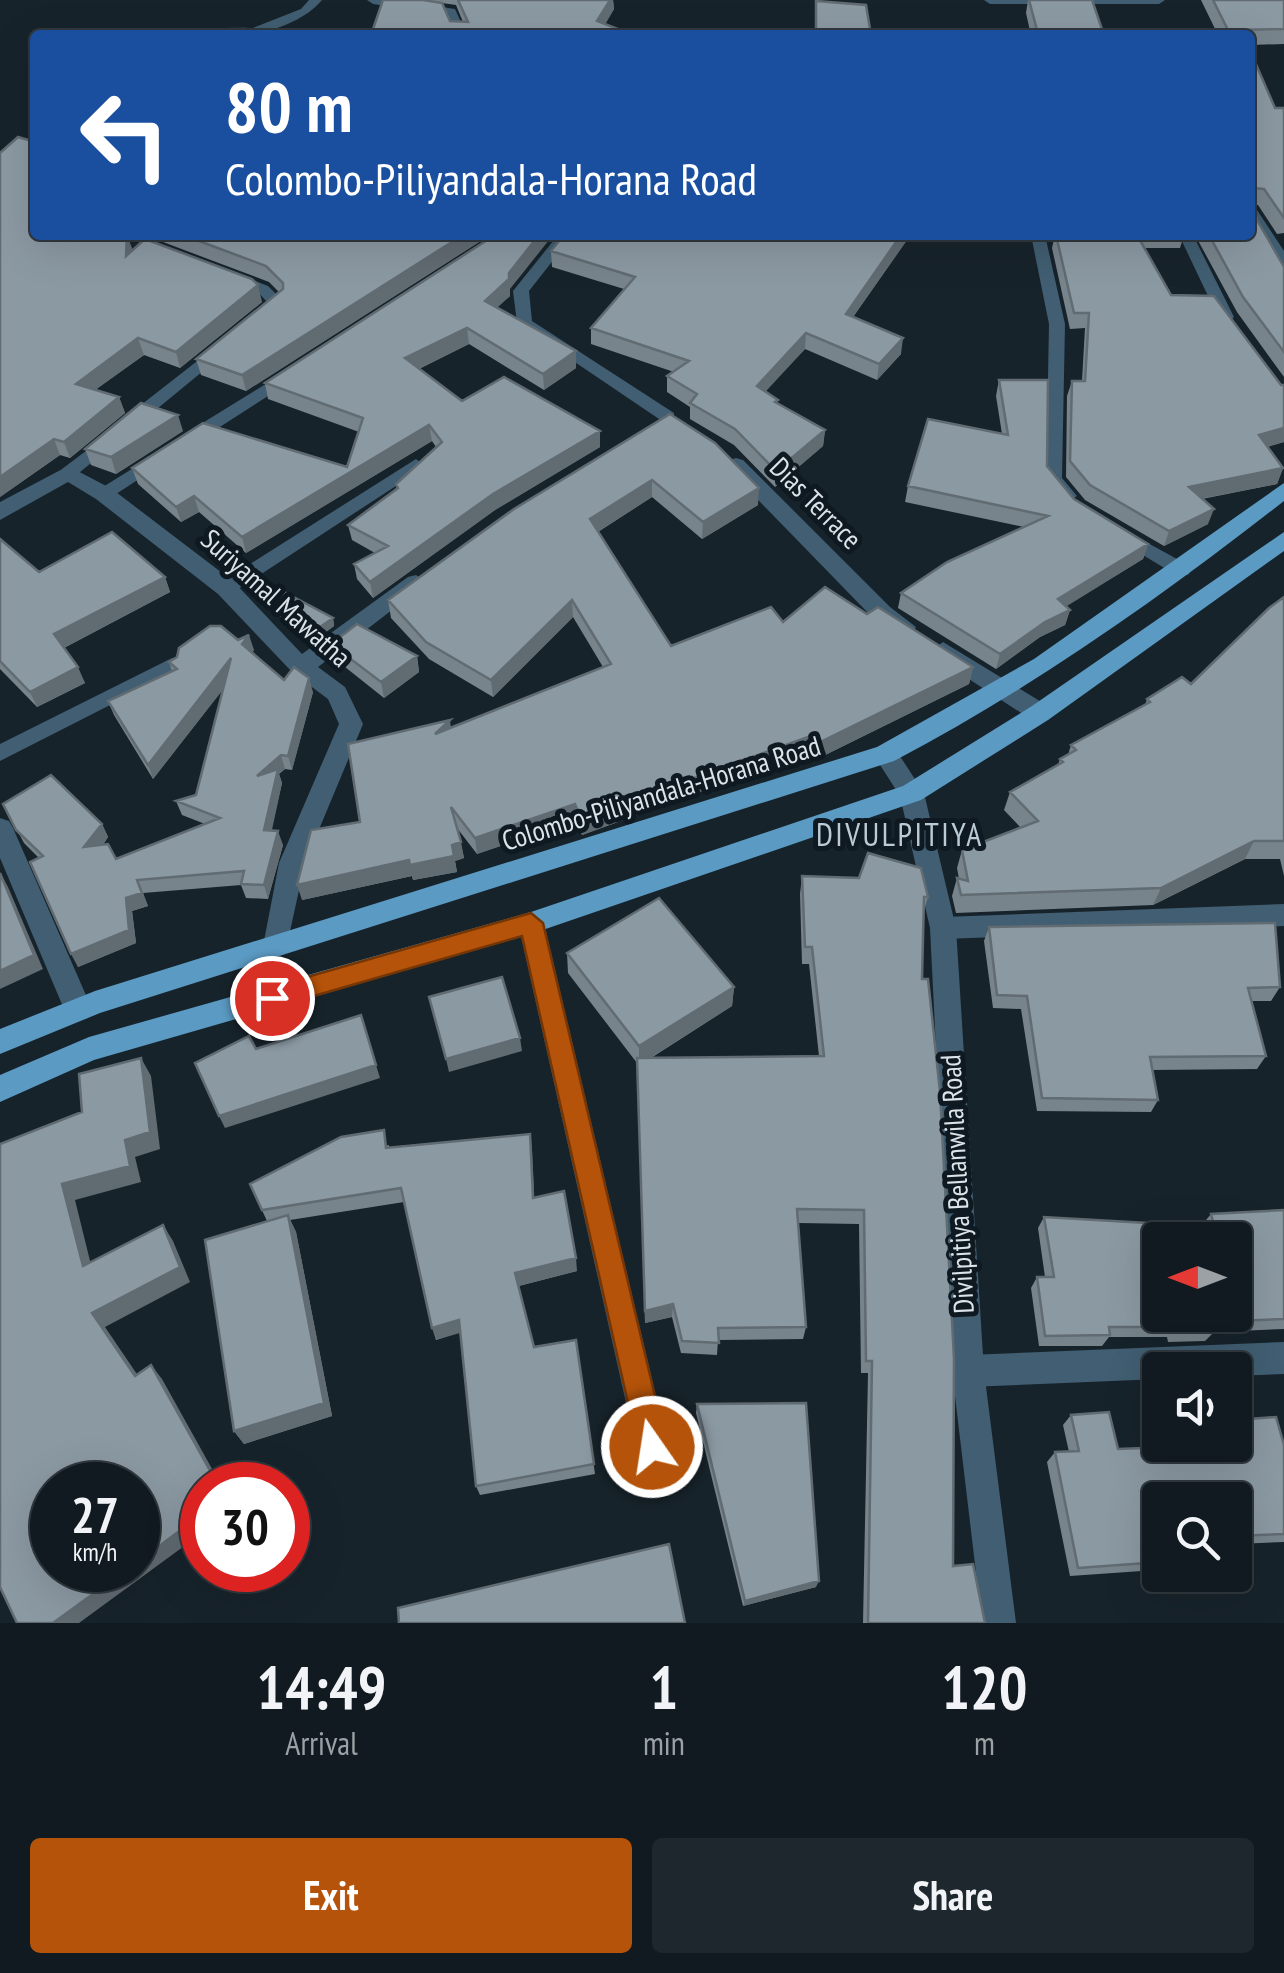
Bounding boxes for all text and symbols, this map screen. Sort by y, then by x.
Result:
text: 80 m [225,61,353,151]
icon: left [60,70,190,200]
text: Colombo-Piliyandala-Horana Road [225,149,757,207]
street label: Dias Terrace [762,449,870,557]
street label: Suriyamal Mawatha [194,520,359,675]
street label: Colombo-Piliyandala-Horana Road [497,726,825,859]
district label: DIVULPITIYA [816,813,984,855]
pin [230,956,315,1041]
icon: arrive [245,971,300,1026]
street label: Divilpitiya Bellanwila Road [931,1054,982,1314]
north arrow [1142,1222,1252,1332]
map controls [1142,1222,1252,1592]
button: sound [1142,1352,1252,1462]
position arrow [600,1395,704,1499]
speed limit sign: 30 [180,1462,310,1592]
text: 27 [71,1482,119,1547]
button: search [1142,1482,1252,1592]
text: km/h [73,1536,117,1568]
text: 14:49 [257,1648,386,1726]
text: 1 [650,1648,678,1726]
text: 120 [941,1648,1027,1726]
text: Arrival [285,1722,358,1764]
text: min [643,1722,685,1764]
text: m [974,1722,995,1764]
button: Exit [30,1838,632,1953]
button: Share [652,1838,1254,1953]

